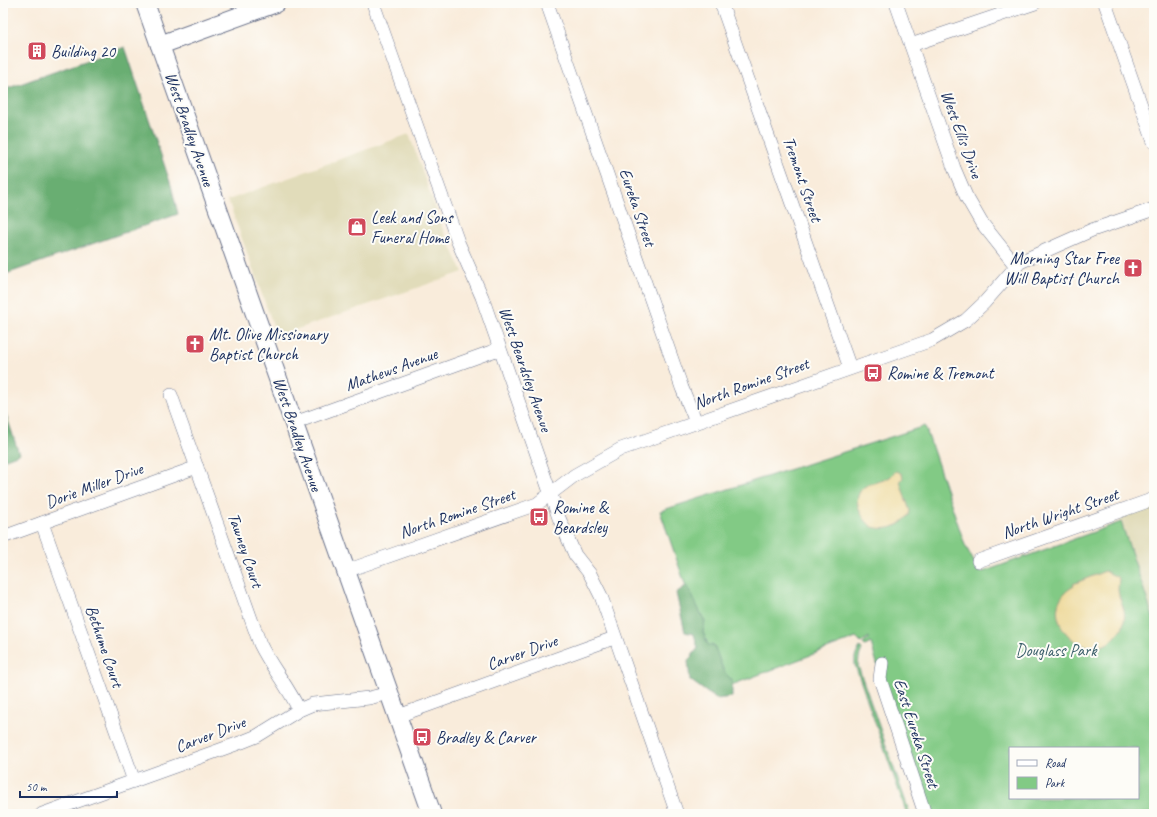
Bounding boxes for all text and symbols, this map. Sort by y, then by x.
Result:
building icon: Building 20 [26,40,48,62]
place label: Building 20 [51,41,116,62]
street label: West Bradley Avenue [160,69,219,190]
street label: West Ellis Drive [936,88,988,182]
street label: Tremont Street [778,134,828,227]
street label: Eureka Street [614,165,661,251]
place label: Leek and Sons Funeral Home [371,207,454,248]
shop icon: Leek and Sons Funeral Home [346,216,368,238]
place label: Morning Star Free Will Baptist Church [1004,248,1120,289]
church icon: Morning Star Free Will Baptist Church [1122,257,1144,279]
street label: West Beardsley Avenue [494,304,557,436]
place label: Mt. Olive Missionary Baptist Church [209,324,329,365]
church icon: Mt. Olive Missionary Baptist Church [184,333,206,355]
street label: Mathews Avenue [342,343,441,396]
street label: North Romine Street [691,352,814,414]
bus stop icon: Romine & Tremont [862,362,884,384]
place label: Romine & Tremont [887,363,996,384]
street label: West Bradley Avenue [268,374,327,495]
street label: Dorie Miller Drive [43,458,147,513]
street label: North Romine Street [397,483,520,543]
street label: North Wright Street [999,483,1123,543]
place label: Romine & Beardsley [553,497,610,538]
bus stop icon: Romine & Beardsley [528,506,550,528]
street label: Tawney Court [223,510,269,592]
street label: Bethume Court [81,602,129,692]
street label: Carver Drive [484,630,562,675]
park label: Douglass Park [1016,640,1098,661]
street label: East Eureka Street [889,676,945,793]
street label: Carver Drive [172,711,250,757]
bus stop icon: Bradley & Carver [411,726,433,748]
place label: Bradley & Carver [436,727,538,748]
legend [1009,747,1139,799]
text: Road [1045,755,1067,771]
scale bar [20,773,117,799]
text: Park [1045,775,1066,791]
text: 50 m [26,779,48,795]

